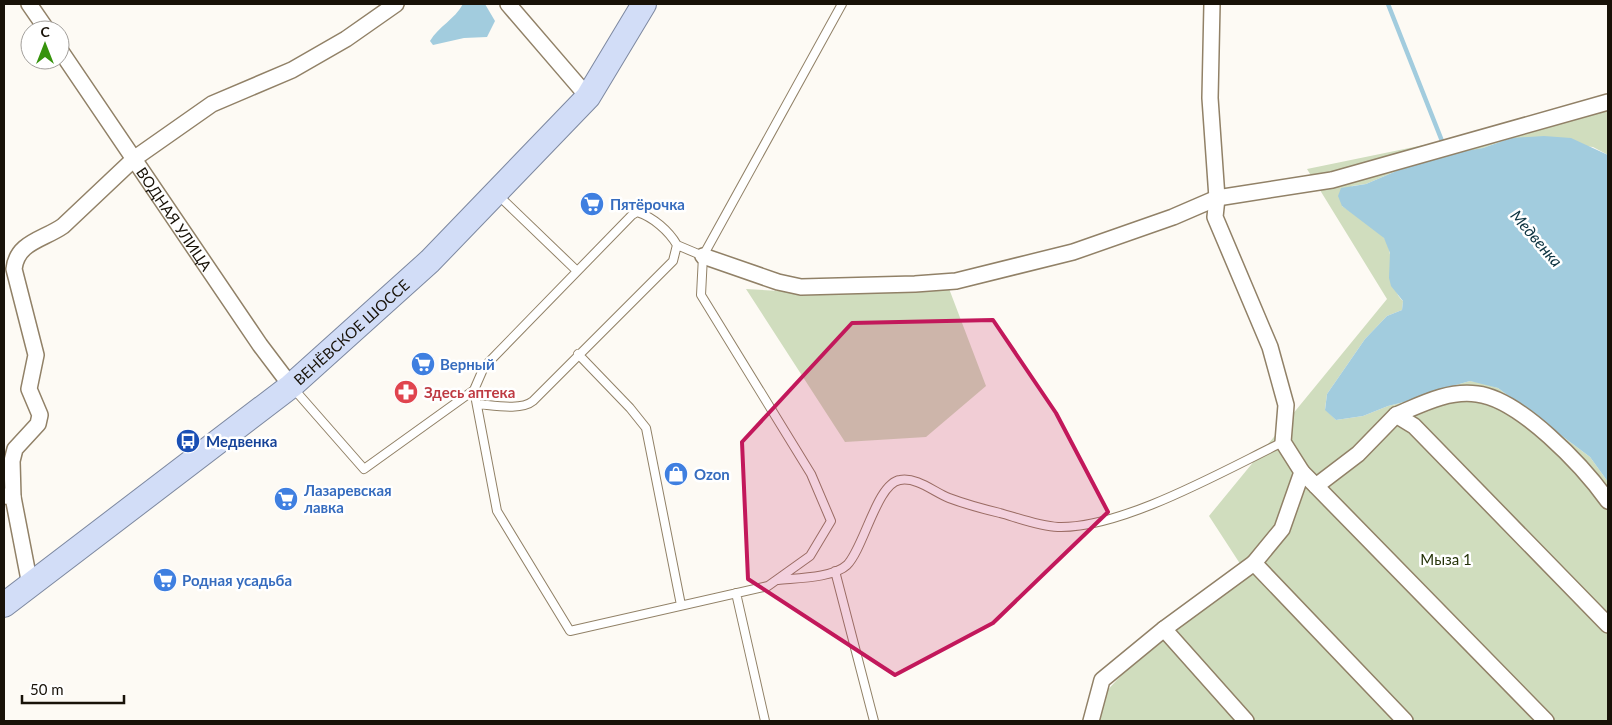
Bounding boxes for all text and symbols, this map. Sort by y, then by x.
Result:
north arrow [20,20,70,70]
text: С [40,23,50,40]
street label: ВОДНАЯ УЛИЦА [133,164,216,275]
supermarket icon: Пятёрочка [579,191,605,217]
place label: Пятёрочка [610,195,685,213]
water label: Медвенка [1507,206,1567,270]
street label: ВЕНЁВСКОЕ ШОССЕ [290,275,413,388]
supermarket icon: Верный [410,351,436,377]
place label: Верный [440,355,495,373]
pharmacy icon: Здесь аптека [393,379,419,405]
place label: Здесь аптека [424,383,515,401]
bus stop icon: Медвенка [175,428,201,454]
place label: Медвенка [206,432,277,450]
shop icon: Ozon [663,461,689,487]
place label: Ozon [694,465,730,483]
place label: Лазаревская лавка [303,481,392,516]
supermarket icon: Лазаревская лавка [273,486,299,512]
park label: Мыза 1 [1420,550,1472,568]
supermarket icon: Родная усадьба [152,567,178,593]
place label: Родная усадьба [182,571,292,589]
scale bar [22,672,125,704]
text: 50 m [30,680,64,698]

